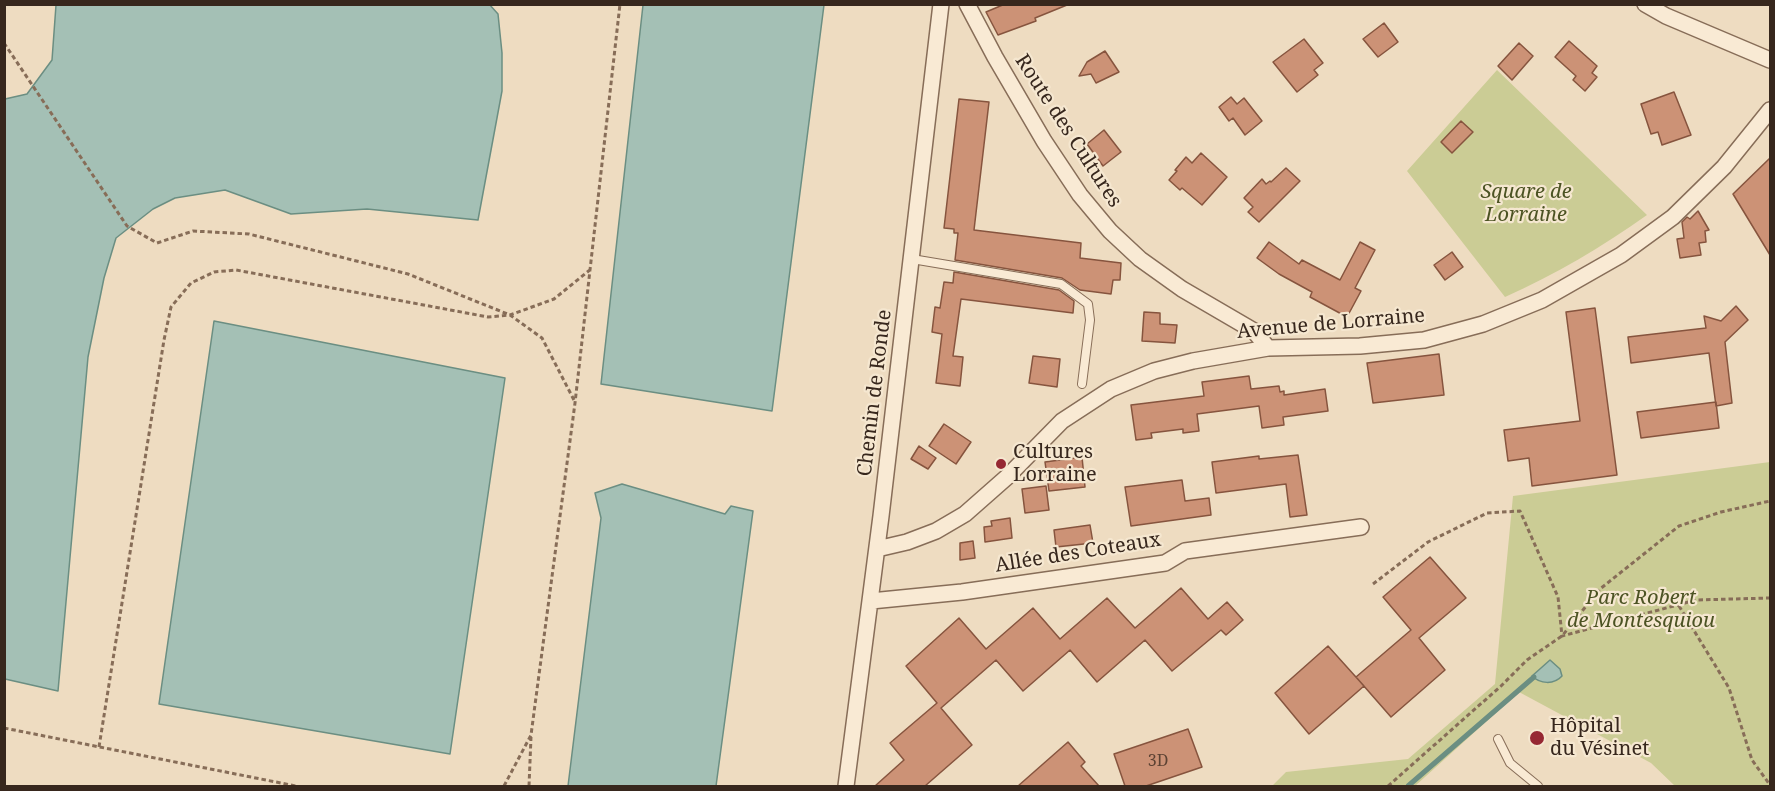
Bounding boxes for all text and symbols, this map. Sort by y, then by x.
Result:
street label: Route des Cultures [1010,50,1126,212]
park label: Square de Lorraine [1480,180,1572,227]
street label: Avenue de Lorraine [1236,304,1426,344]
street label: Chemin de Ronde [853,308,897,478]
place label: Cultures Lorraine [1013,440,1097,487]
marker: Cultures Lorraine [994,457,1008,471]
street label: Allée des Coteaux [993,528,1163,578]
park label: Parc Robert de Montesquiou [1567,586,1715,633]
place label: Hôpital du Vésinet [1550,714,1649,761]
marker: Hôpital du Vésinet [1528,729,1546,747]
house number: 3D [1148,751,1168,771]

